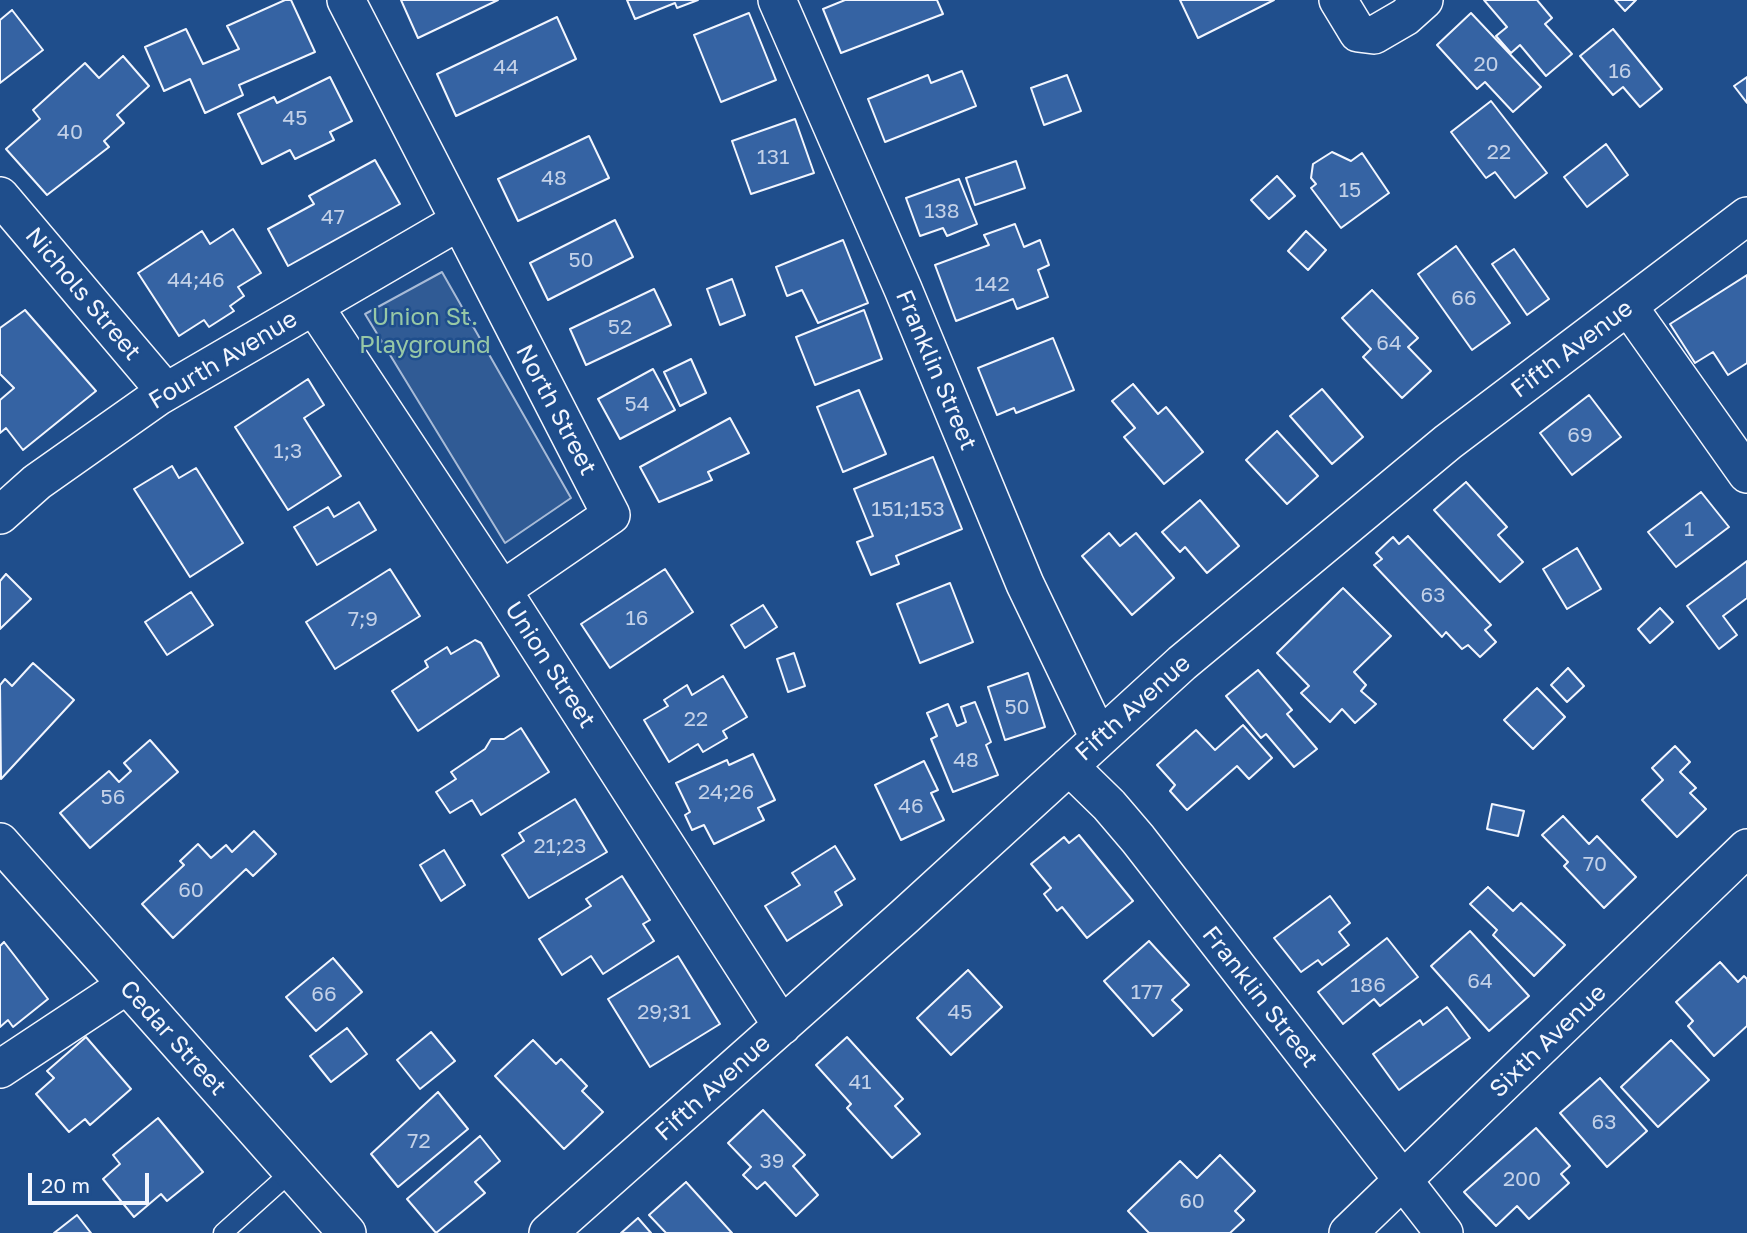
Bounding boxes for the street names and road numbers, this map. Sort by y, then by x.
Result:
street label: Nichols Street [19,222,147,366]
street label: Franklin Street [889,286,983,454]
street label: Fifth Avenue [1506,294,1638,404]
street label: Fourth Avenue [144,304,302,416]
street label: North Street [510,340,602,480]
street label: Union Street [498,596,602,734]
street label: Fifth Avenue [1070,649,1196,767]
street label: Franklin Street [1196,921,1324,1073]
street label: Cedar Street [114,975,232,1101]
street label: Sixth Avenue [1484,978,1612,1104]
street label: Fifth Avenue [650,1029,776,1147]

